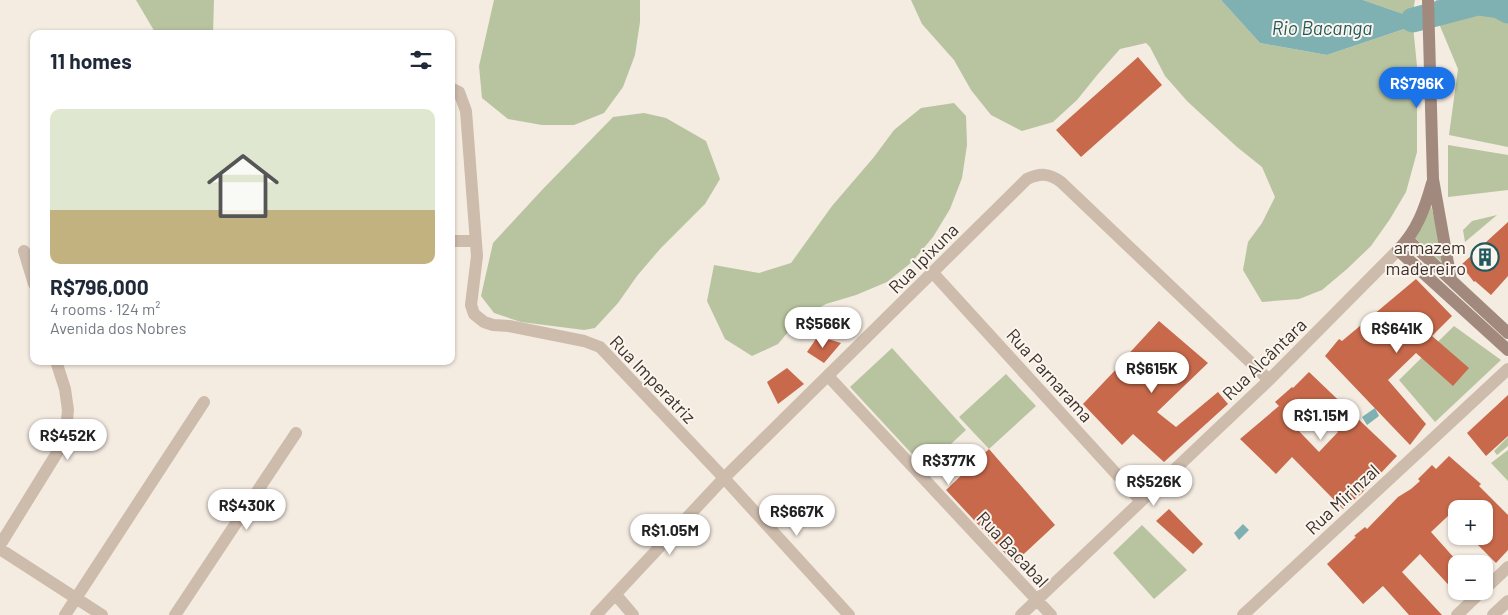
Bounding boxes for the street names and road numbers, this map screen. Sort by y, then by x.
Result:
street label: Rua Ipixuna [883,218,963,298]
street label: Rua Alcântara [1217,313,1311,405]
street label: Rua Parnarama [1002,324,1098,426]
street label: Rua Imperatriz [606,330,700,428]
street label: Rua Mirinzal [1300,459,1384,539]
street label: Rua Bacabal [972,507,1054,591]

